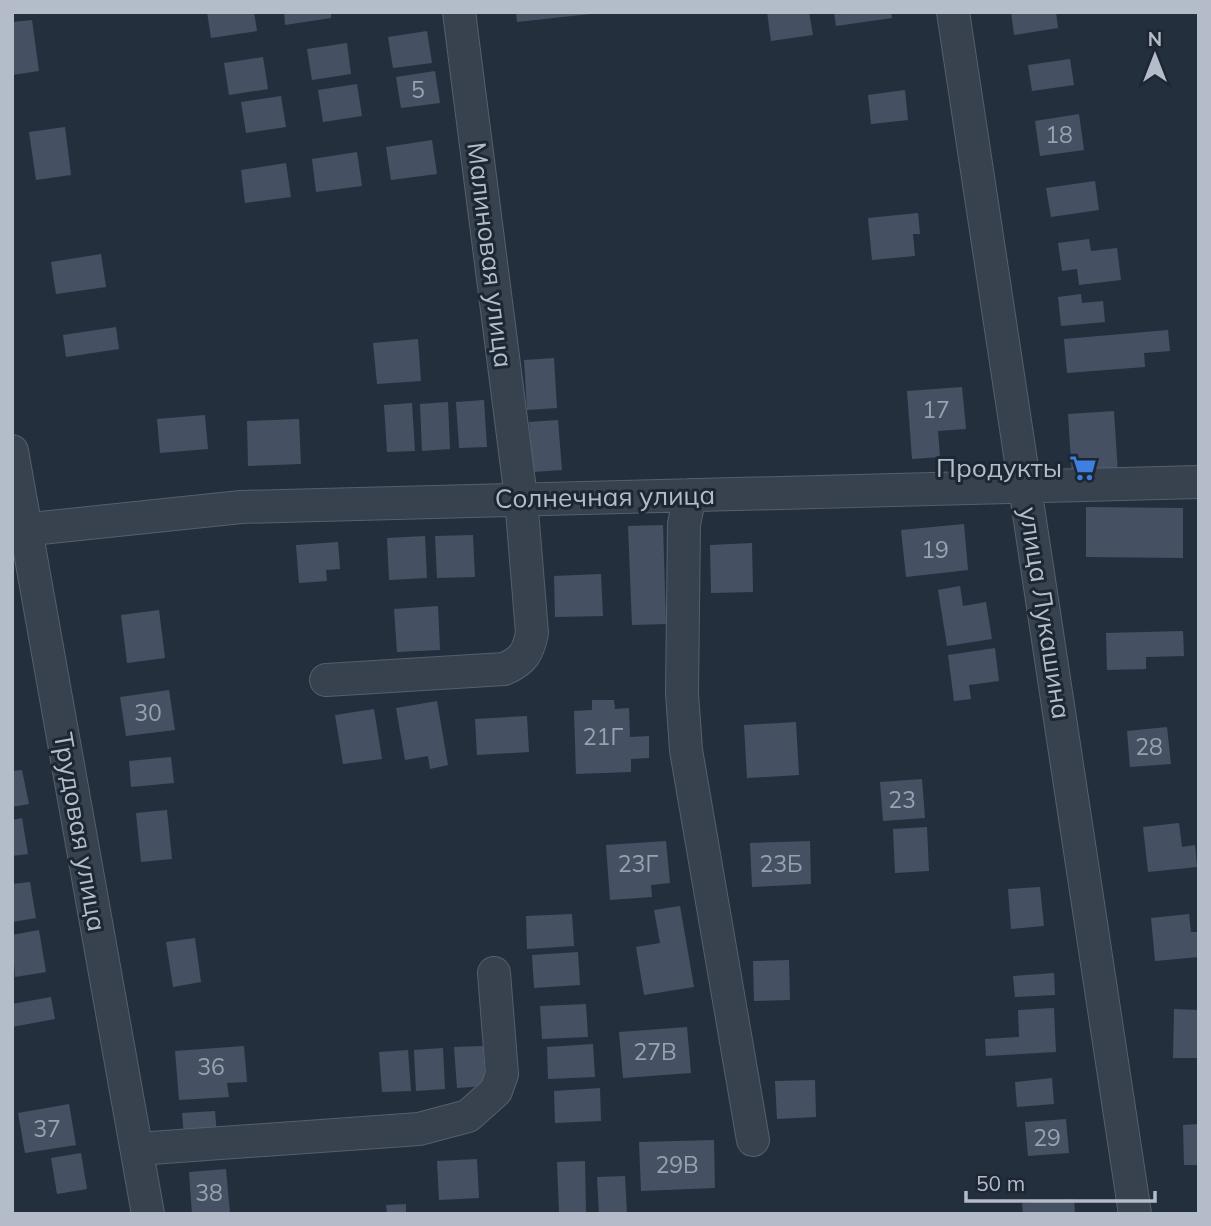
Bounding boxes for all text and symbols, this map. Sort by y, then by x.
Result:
north arrow [1120,21,1190,91]
text: N [1148,27,1162,51]
house number: 5 [411,75,425,104]
house number: 18 [1045,120,1073,149]
street label: Малиновая улица [460,140,521,369]
house number: 17 [922,395,950,424]
place label: Продукты [936,451,1062,484]
supermarket icon: Продукты [1068,453,1098,483]
street label: Солнечная улица [494,478,715,515]
street label: улица Лукашина [1012,504,1079,721]
house number: 19 [921,535,949,564]
house number: 30 [134,698,162,727]
house number: 21Г [583,722,623,751]
street label: Трудовая улица [47,730,114,934]
house number: 28 [1135,732,1163,761]
house number: 23 [888,785,916,814]
house number: 23Г [618,849,658,878]
house number: 23Б [759,849,803,878]
house number: 27В [633,1037,677,1066]
house number: 36 [197,1052,225,1081]
house number: 37 [33,1114,61,1143]
house number: 29 [1033,1123,1061,1152]
house number: 29В [655,1150,699,1179]
scale bar [966,1160,1155,1204]
text: 50 m [976,1170,1025,1196]
house number: 38 [195,1178,223,1207]

